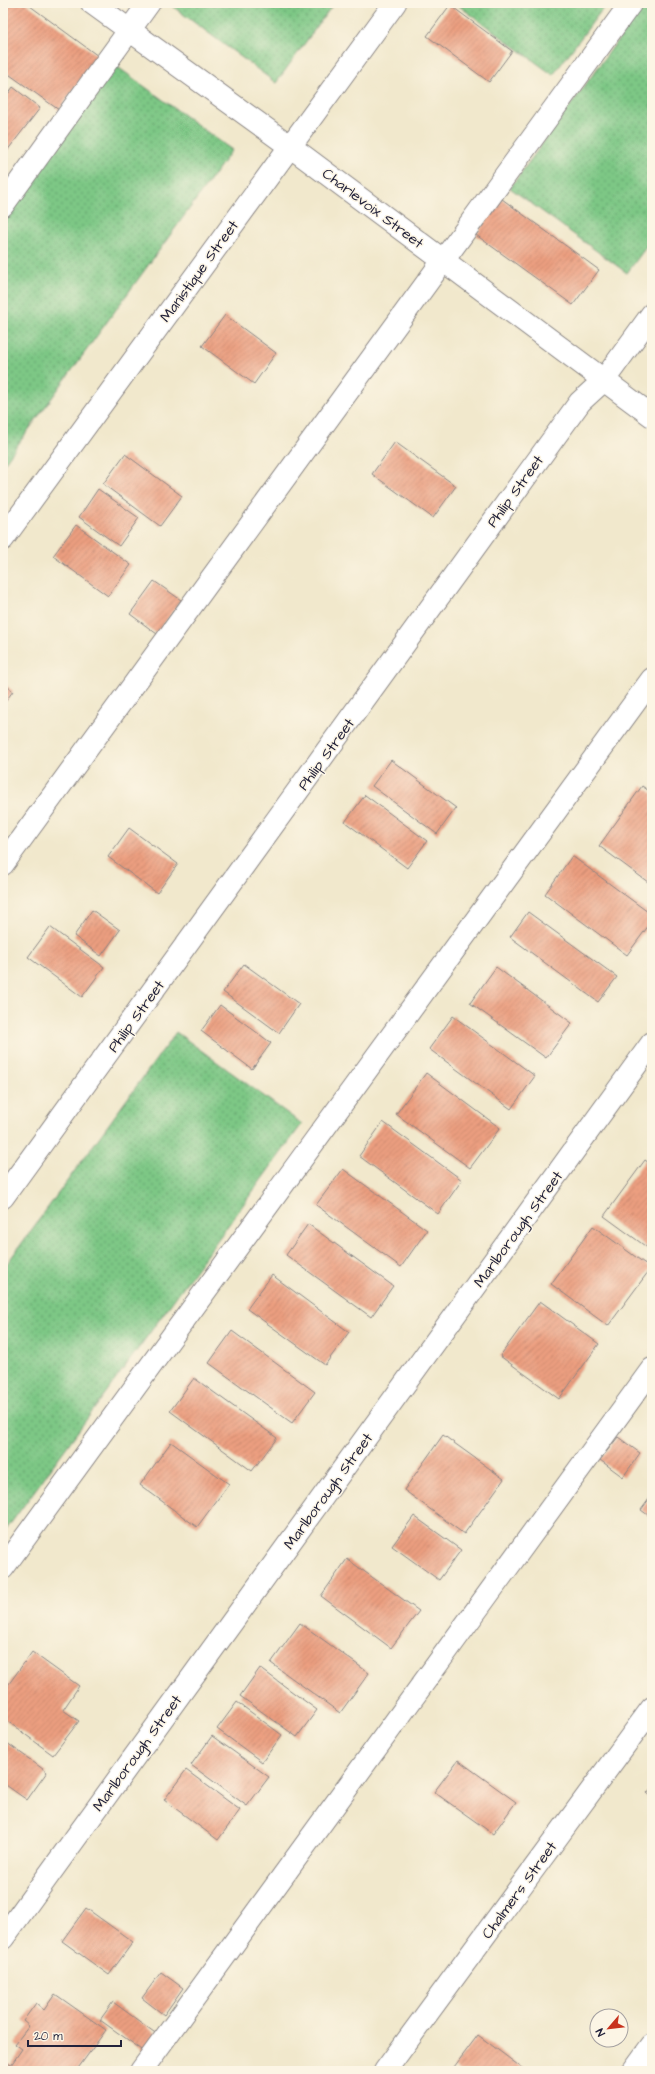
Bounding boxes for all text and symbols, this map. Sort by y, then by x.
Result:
street label: Charlevoix Street [318,163,428,254]
street label: Manistique Street [155,216,244,327]
street label: Philip Street [482,451,549,532]
street label: Philip Street [293,714,360,795]
street label: Philip Street [103,976,170,1057]
street label: Marlborough Street [469,1167,569,1292]
street label: Marlborough Street [279,1429,379,1554]
street label: Marlborough Street [88,1691,188,1816]
street label: Chalmers Street [477,1837,562,1943]
north arrow [589,2008,629,2048]
scale bar [28,2022,121,2048]
text: N [592,2026,609,2039]
text: 20 m [34,2028,63,2045]

